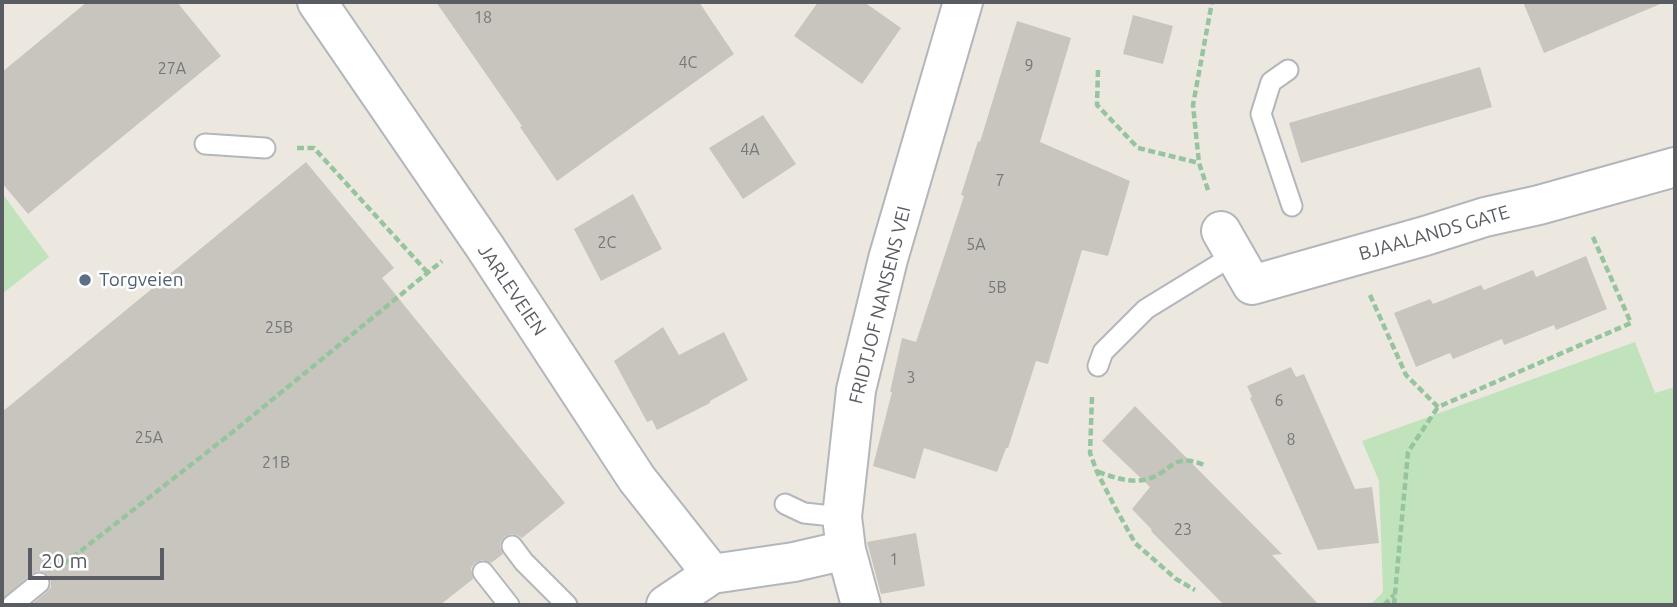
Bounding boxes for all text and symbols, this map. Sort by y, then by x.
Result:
house number: 18 [474,8,492,28]
house number: 4C [679,53,697,73]
house number: 9 [1024,56,1034,76]
house number: 27A [158,59,186,79]
house number: 4A [740,140,760,160]
house number: 7 [995,171,1005,191]
street label: BJAALANDS GATE [1356,201,1512,265]
street label: FRIDTJOF NANSENS VEI [844,204,916,406]
house number: 2C [598,233,616,253]
house number: 5A [966,235,986,255]
street label: JARLEVEIEN [473,240,551,340]
place label: Torgveien [99,269,184,291]
marker: Torgveien [77,272,93,288]
house number: 5B [987,278,1007,298]
house number: 25B [265,318,293,338]
house number: 3 [906,368,916,388]
house number: 6 [1274,391,1284,411]
house number: 25A [135,428,163,448]
house number: 8 [1286,430,1296,450]
house number: 21B [262,453,290,473]
house number: 23 [1174,520,1192,540]
scale bar [32,534,168,578]
text: 20 m [41,548,88,572]
house number: 1 [889,550,899,570]

